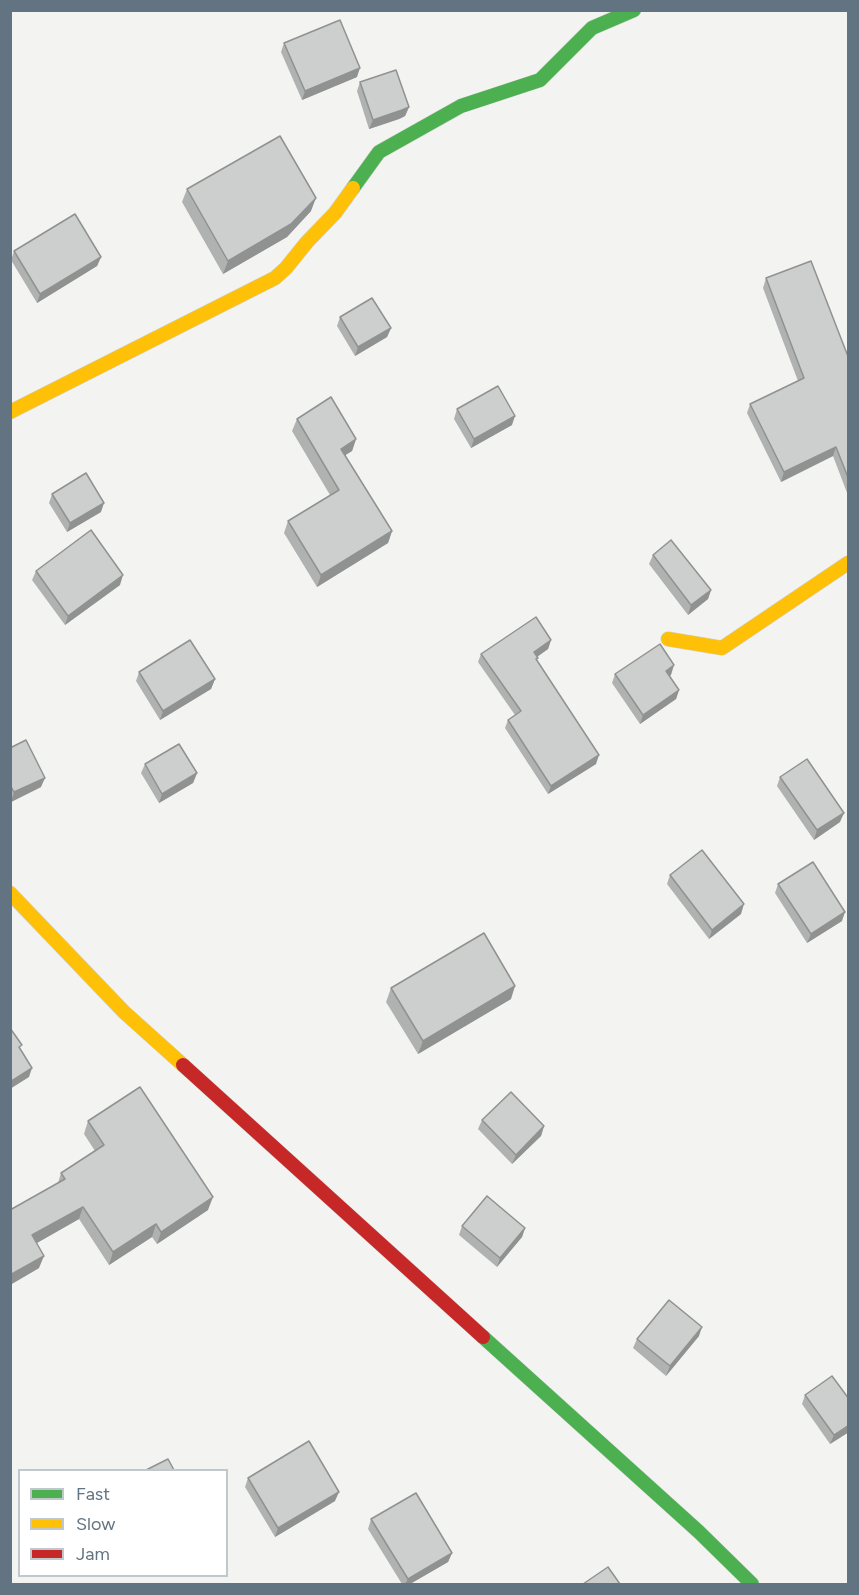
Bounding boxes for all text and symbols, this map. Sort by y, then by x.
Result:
legend [18,1469,228,1577]
text: Fast [76,1483,110,1505]
text: Slow [76,1513,115,1535]
text: Jam [76,1543,110,1565]

